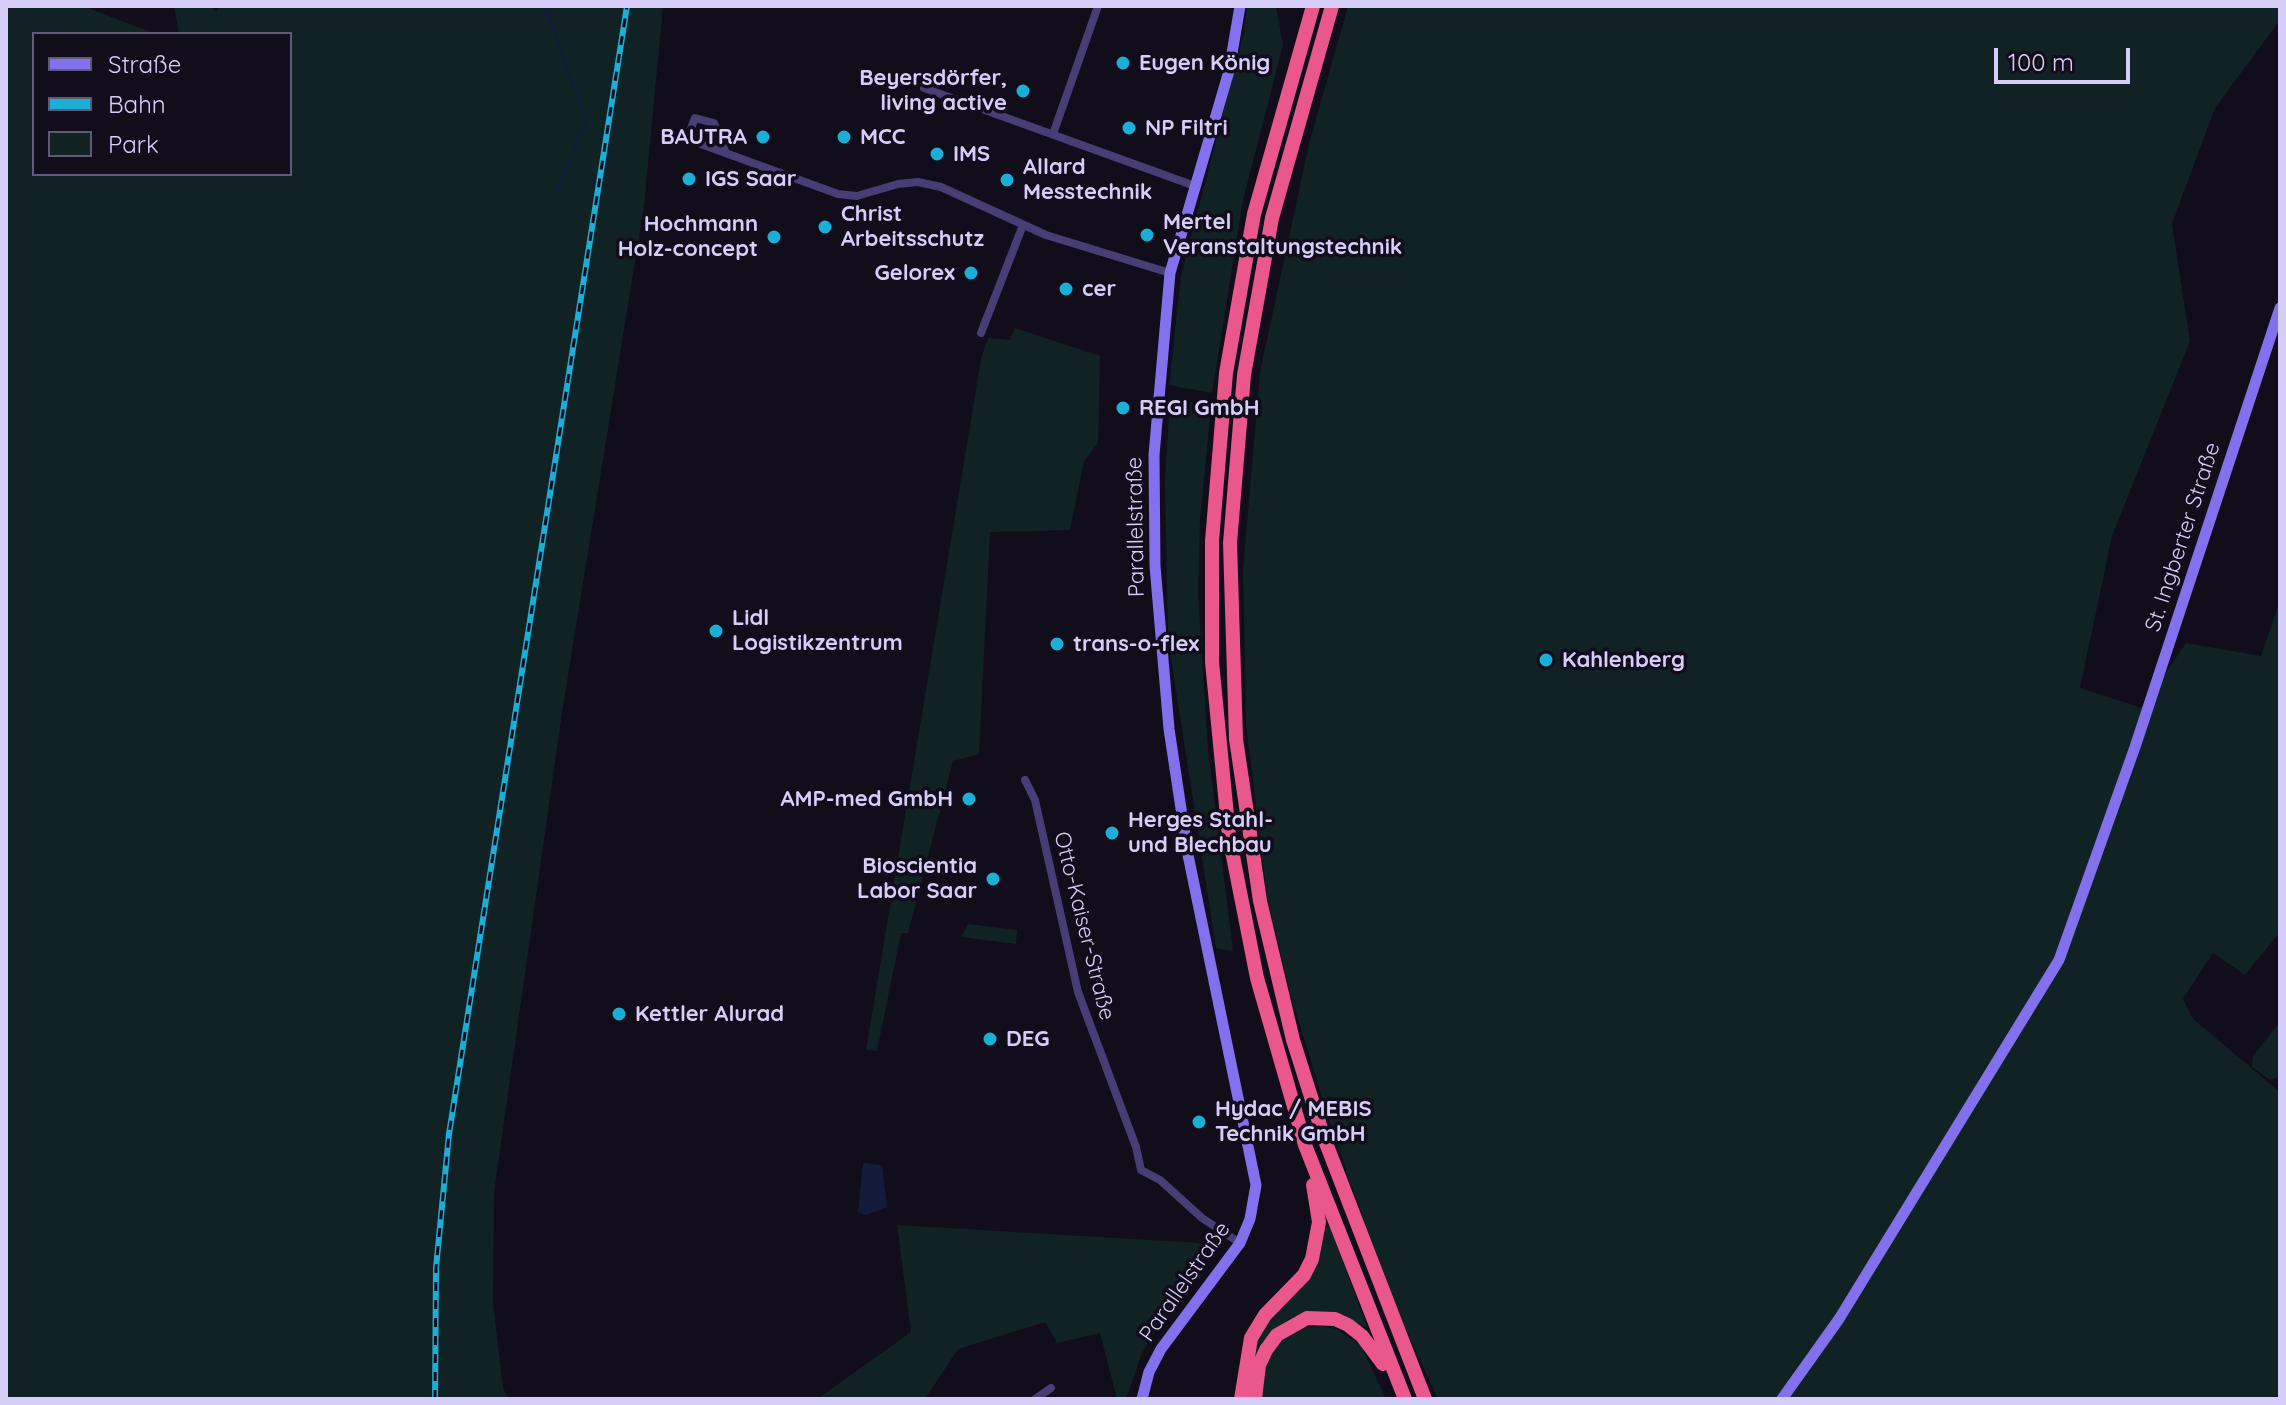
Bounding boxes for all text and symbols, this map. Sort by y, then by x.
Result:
legend [32,32,292,176]
scale bar [1998,32,2134,82]
text: 100 m [2008,47,2074,77]
text: Straße [108,49,181,79]
place label: Eugen König [1139,50,1270,76]
marker: Eugen König [1114,54,1132,72]
place label: Beyersdörfer, living active [859,65,1007,116]
marker: Beyersdörfer, living active [1014,82,1032,100]
text: Bahn [108,89,166,119]
place label: NP Filtri [1145,115,1228,141]
marker: NP Filtri [1120,119,1138,137]
place label: BAUTRA [660,124,747,150]
place label: MCC [860,124,906,150]
marker: BAUTRA [754,128,772,146]
marker: MCC [835,128,853,146]
text: Park [108,129,159,159]
place label: IMS [953,141,990,167]
marker: IMS [928,145,946,163]
place label: Allard Messtechnik [1023,154,1152,206]
place label: IGS Saar [705,166,796,192]
marker: IGS Saar [680,170,698,188]
marker: Allard Messtechnik [998,171,1016,189]
place label: Christ Arbeitsschutz [841,201,984,252]
place label: Mertel Veranstaltungstechnik [1163,209,1402,260]
place label: Hochmann Holz-concept [618,211,758,262]
marker: Christ Arbeitsschutz [816,218,834,236]
marker: Mertel Veranstaltungstechnik [1138,226,1156,244]
marker: Hochmann Holz-concept [765,228,783,246]
place label: Gelorex [875,260,955,286]
marker: Gelorex [962,264,980,282]
place label: cer [1082,276,1116,302]
marker: cer [1057,280,1075,298]
place label: REGI GmbH [1139,395,1259,421]
marker: REGI GmbH [1114,399,1132,417]
street label: St. Ingberter Straße [2140,439,2226,635]
street label: Parallelstraße [1122,457,1150,597]
place label: Lidl Logistikzentrum [732,605,903,656]
marker: Lidl Logistikzentrum [707,622,725,640]
place label: trans-o-flex [1073,631,1199,657]
marker: trans-o-flex [1048,635,1066,653]
place label: Kahlenberg [1562,647,1685,673]
marker: Kahlenberg [1537,651,1555,669]
place label: AMP-med GmbH [780,786,953,812]
marker: AMP-med GmbH [960,790,978,808]
place label: Herges Stahl- und Blechbau [1128,807,1273,858]
marker: Herges Stahl- und Blechbau [1103,824,1121,842]
street label: Otto-Kaiser-Straße [1048,829,1120,1023]
place label: Bioscientia Labor Saar [857,853,977,904]
marker: Bioscientia Labor Saar [984,870,1002,888]
place label: Kettler Alurad [635,1001,784,1027]
marker: Kettler Alurad [610,1005,628,1023]
place label: DEG [1006,1026,1050,1052]
marker: DEG [981,1030,999,1048]
place label: Hydac / MEBIS Technik GmbH [1215,1096,1372,1148]
marker: Hydac / MEBIS Technik GmbH [1190,1113,1208,1131]
street label: Parallelstraße [1134,1217,1236,1347]

